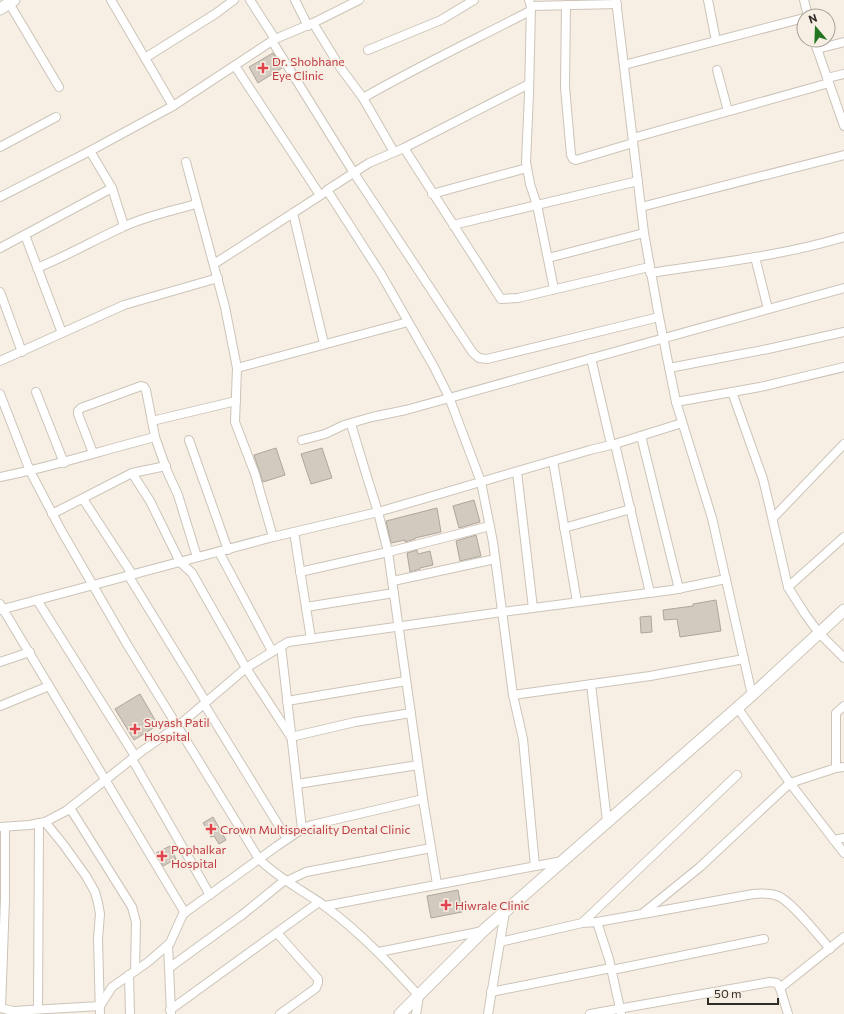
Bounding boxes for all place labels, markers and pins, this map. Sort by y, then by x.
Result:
place label: Dr. Shobhane Eye Clinic [272,54,345,82]
marker: Dr. Shobhane Eye Clinic [257,62,269,74]
place label: Suyash Patil Hospital [144,715,210,743]
marker: Suyash Patil Hospital [129,723,141,735]
place label: Crown Multispeciality Dental Clinic [220,822,410,836]
marker: Crown Multispeciality Dental Clinic [205,823,217,835]
place label: Pophalkar Hospital [171,842,227,870]
marker: Pophalkar Hospital [156,850,168,862]
place label: Hiwrale Clinic [455,898,530,912]
marker: Hiwrale Clinic [440,899,452,911]

